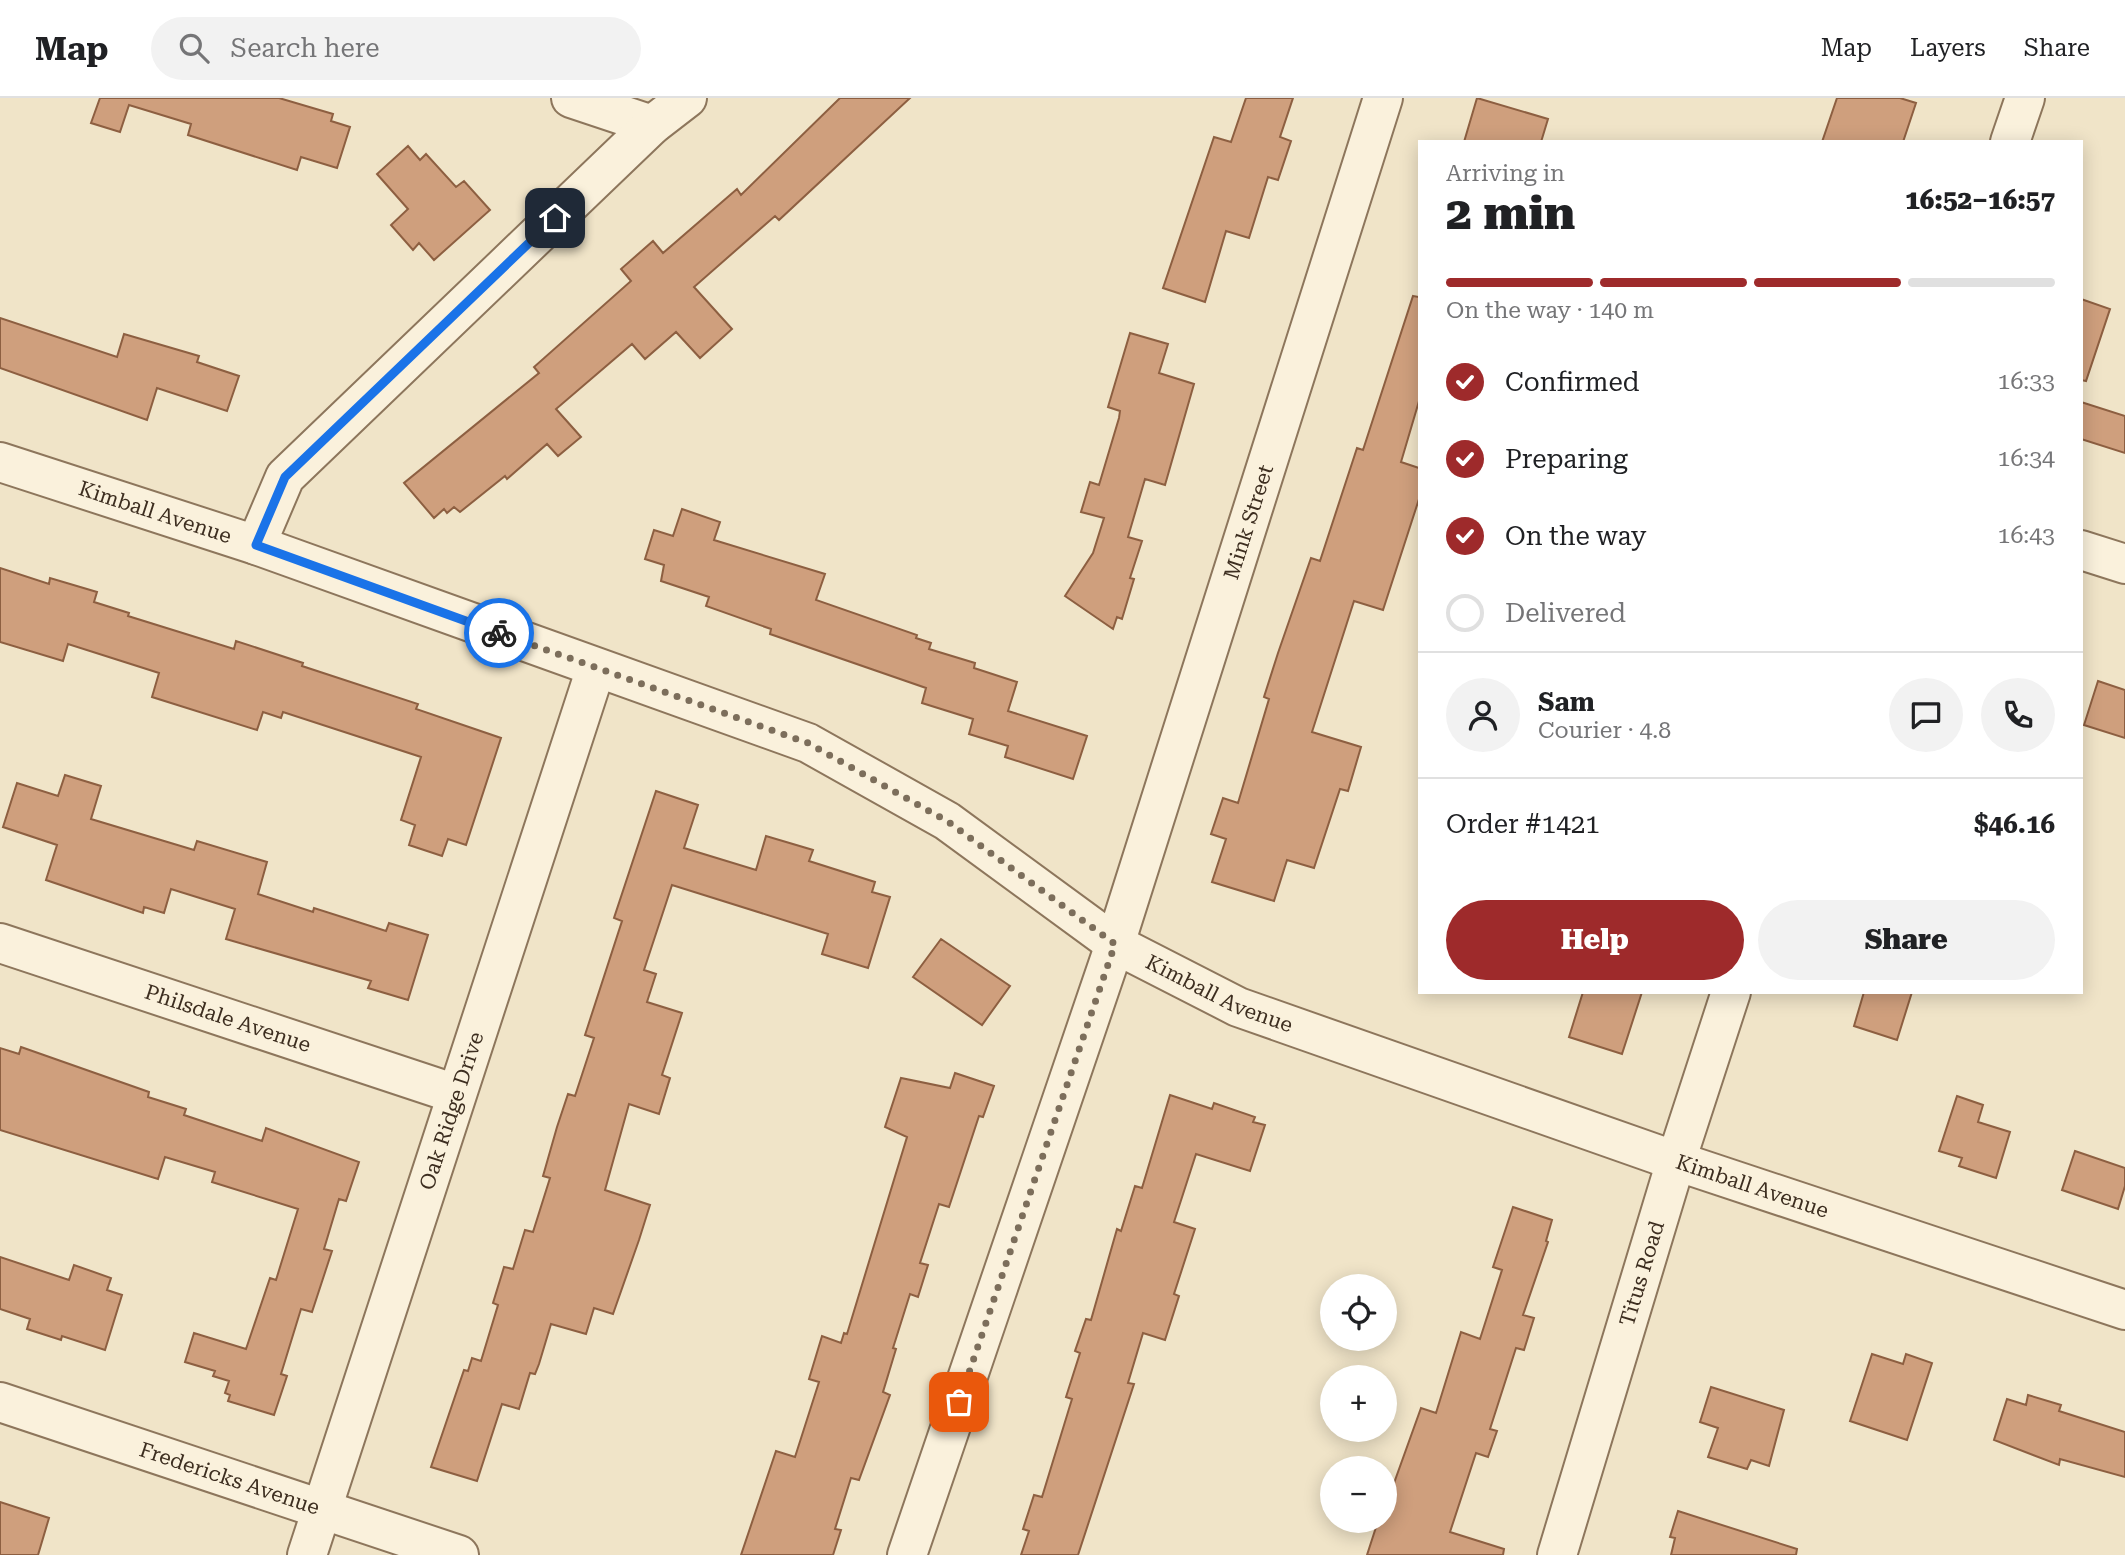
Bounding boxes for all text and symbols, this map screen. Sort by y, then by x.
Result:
search box [151,17,641,80]
text: Map [35,29,109,68]
icon: search [175,29,213,67]
text: Search here [231,33,380,63]
text: Map [1821,34,1872,62]
text: Layers [1910,34,1986,62]
text: Share [2024,34,2090,62]
text: Arriving in [1446,160,1565,187]
text: 16:52–16:57 [1905,185,2055,215]
text: 2 min [1446,186,1575,240]
pin [525,188,585,248]
icon: home [536,199,574,237]
text: On the way · 140 m [1446,297,1654,324]
icon: check [1446,363,1484,401]
text: Confirmed [1505,367,1640,397]
text: 16:33 [1998,368,2055,395]
icon: check [1446,440,1484,478]
text: Preparing [1505,444,1628,474]
text: 16:34 [1998,445,2055,472]
street label: Mink Street [1219,462,1278,582]
street label: Kimball Avenue [76,476,234,548]
icon: check [1446,517,1484,555]
text: On the way [1505,521,1646,551]
text: 16:43 [1998,522,2055,549]
courier [464,598,534,668]
text: Delivered [1505,598,1626,628]
icon: bike [480,614,518,652]
button: person [1446,678,1520,752]
button: chat [1889,678,1963,752]
button: phone [1981,678,2055,752]
text: Sam [1538,687,1595,717]
text: Courier · 4.8 [1538,717,1671,744]
text: Order #1421 [1446,809,1600,839]
text: $46.16 [1974,809,2055,839]
button: Help [1446,900,1744,980]
button: Share [1758,900,2055,980]
street label: Kimball Avenue [1142,950,1296,1037]
street label: Philsdale Avenue [142,980,314,1057]
street label: Oak Ridge Drive [415,1029,489,1193]
street label: Kimball Avenue [1673,1150,1832,1223]
street label: Titus Road [1615,1218,1669,1329]
map controls [1320,1274,1397,1533]
button: locate [1320,1274,1397,1351]
button: + [1320,1365,1397,1442]
pin [929,1372,989,1432]
icon: bag [940,1383,978,1421]
street label: Fredericks Avenue [136,1437,323,1520]
button: − [1320,1456,1397,1533]

